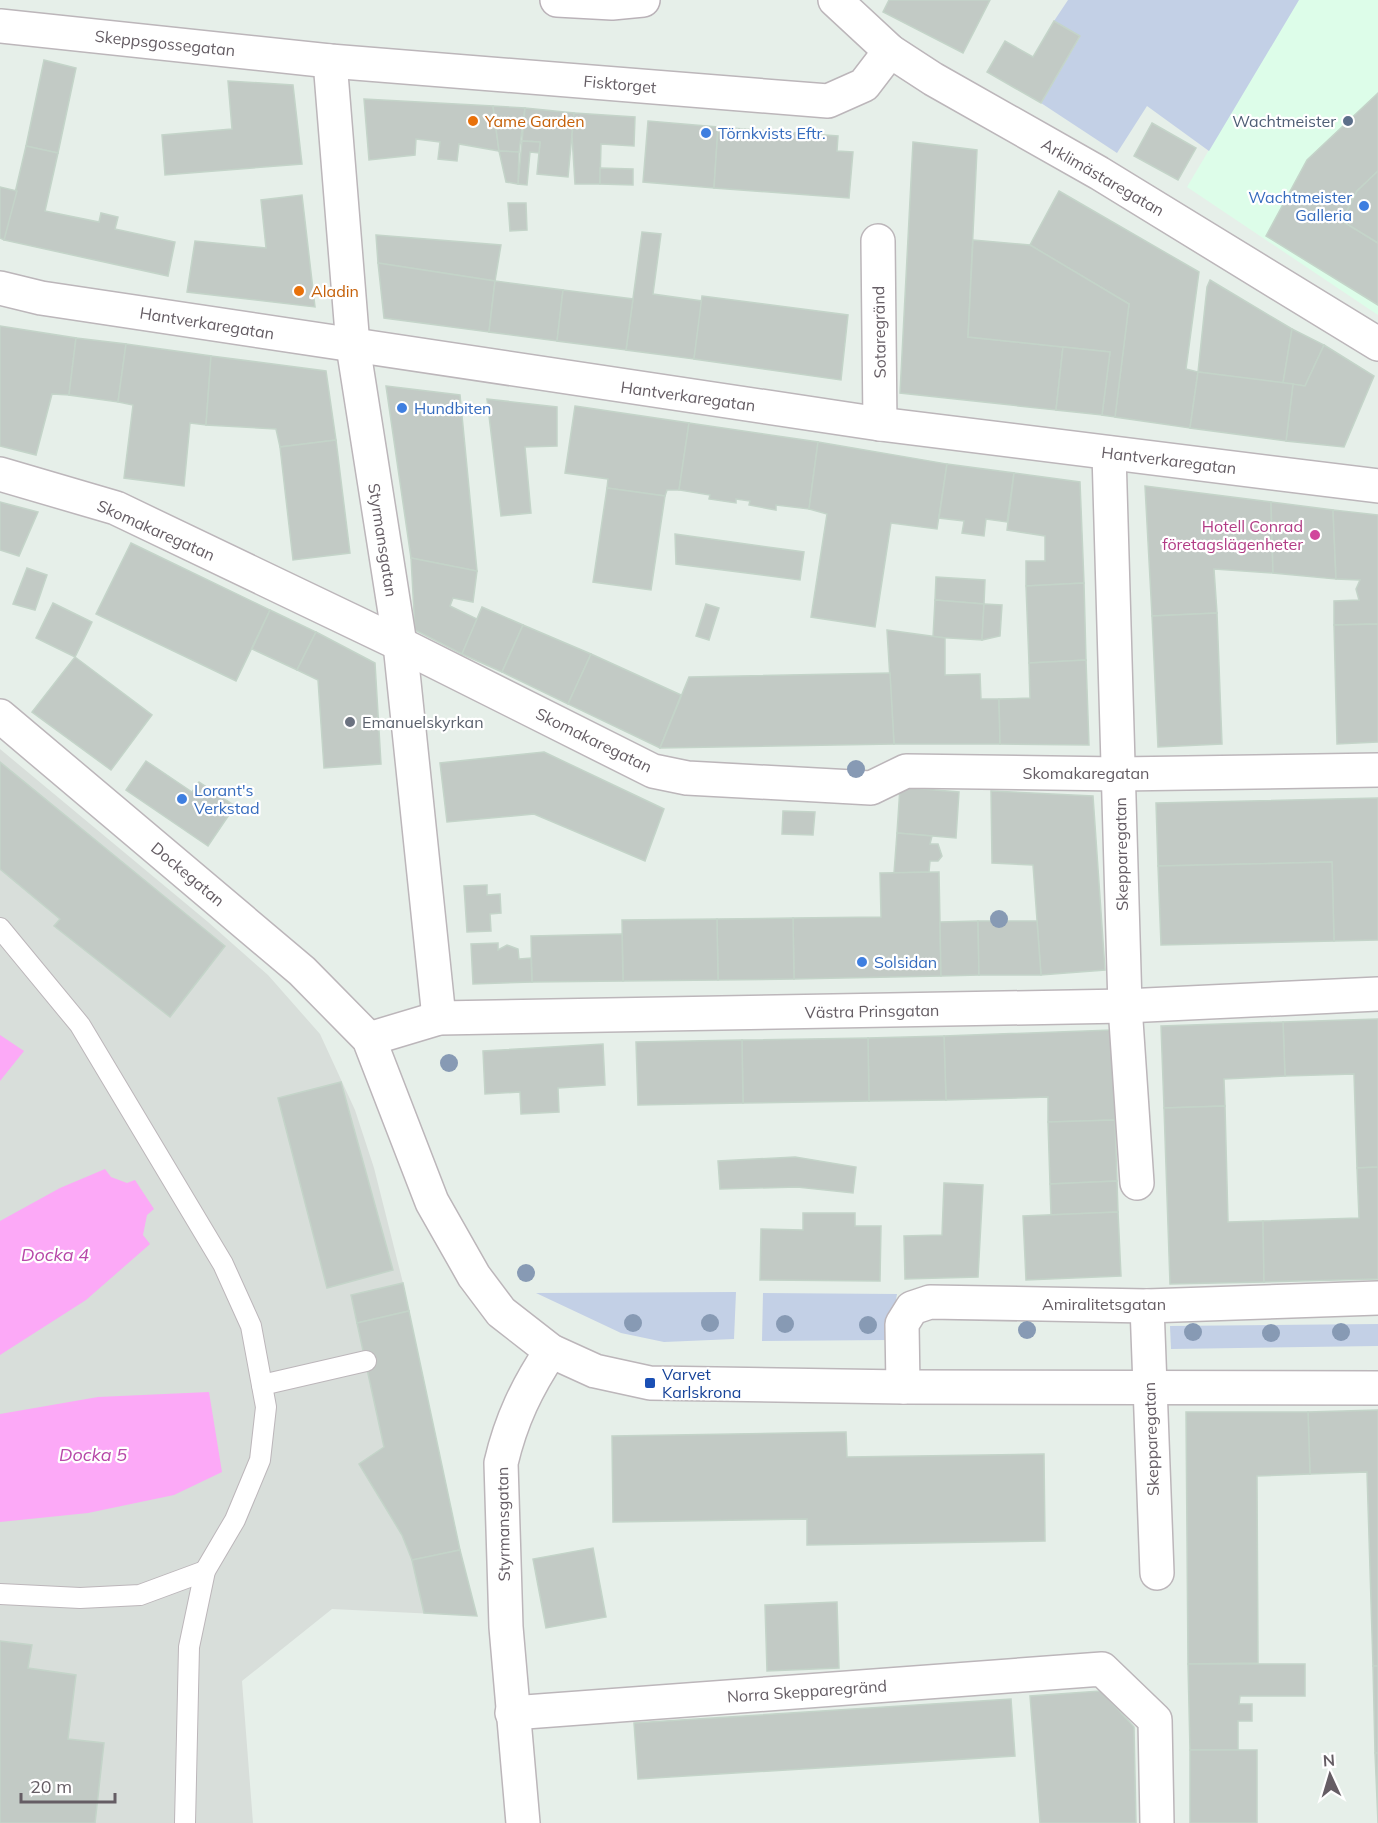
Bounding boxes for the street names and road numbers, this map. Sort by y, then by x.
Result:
street label: Skeppsgossegatan [94,26,236,60]
street label: Fisktorget [583,71,658,97]
street label: Arklimästaregatan [1038,134,1168,220]
street label: Sotaregränd [868,285,890,379]
street label: Hantverkaregatan [138,302,276,344]
street label: Hantverkaregatan [619,377,757,415]
street label: Hantverkaregatan [1100,442,1238,478]
street label: Styrmansgatan [364,482,402,598]
street label: Skomakaregatan [94,495,218,565]
street label: Skomakaregatan [533,703,655,777]
street label: Skomakaregatan [1023,763,1149,783]
street label: Skepparegatan [1110,797,1132,911]
street label: Dockegatan [147,838,229,910]
street label: Västra Prinsgatan [804,1000,940,1022]
street label: Amiralitetsgatan [1042,1294,1166,1314]
street label: Skepparegatan [1139,1382,1163,1496]
street label: Styrmansgatan [492,1466,514,1582]
street label: Norra Skepparegränd [726,1675,888,1707]

